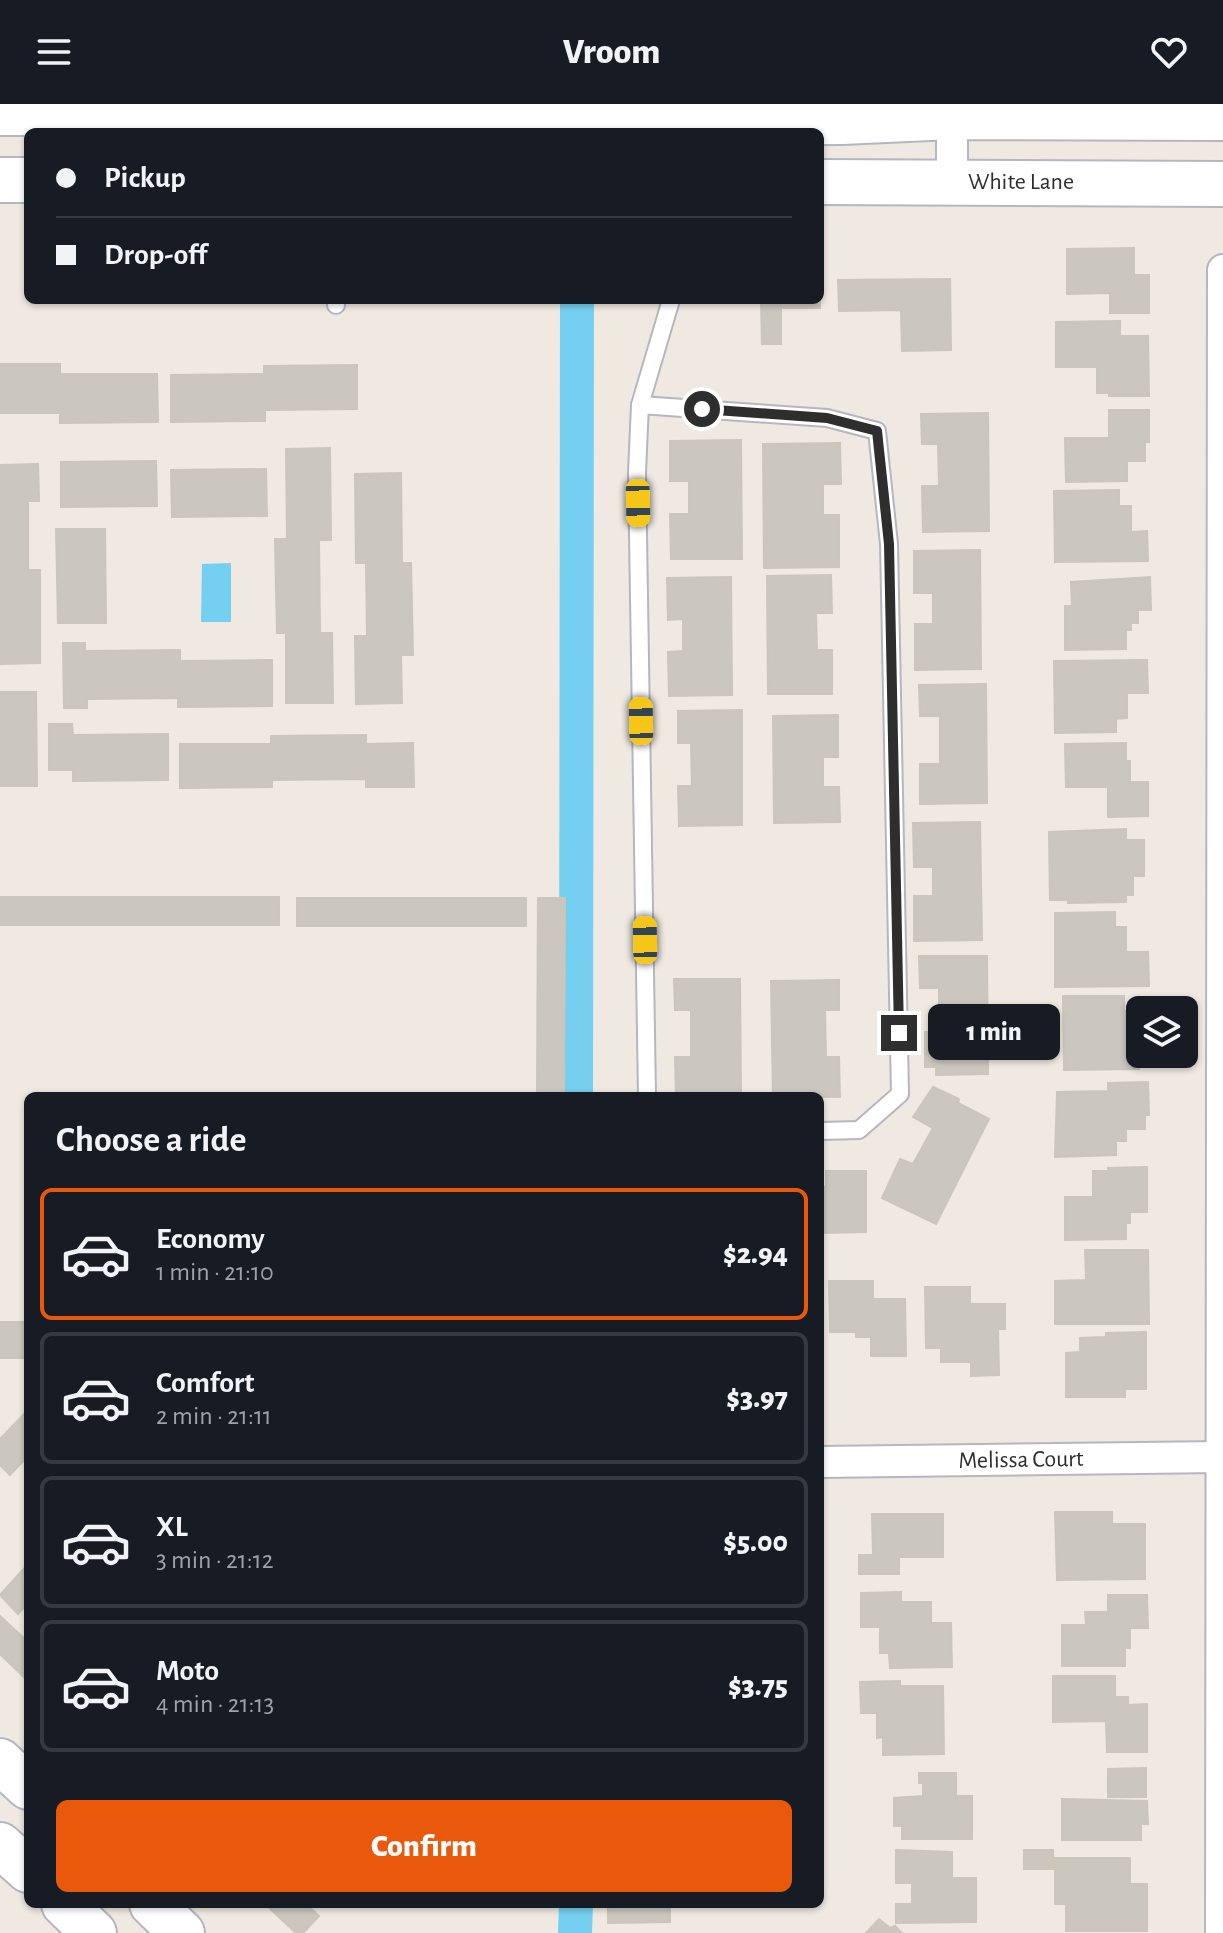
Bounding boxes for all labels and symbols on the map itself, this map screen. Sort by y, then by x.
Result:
street label: White Lane [968,170,1074,194]
route start [684,391,720,427]
car [626,479,650,527]
car [629,697,653,745]
car [633,916,657,964]
callout: 1 min [927,1005,1059,1061]
route end [881,1015,917,1051]
street label: Melissa Court [958,1447,1084,1473]

